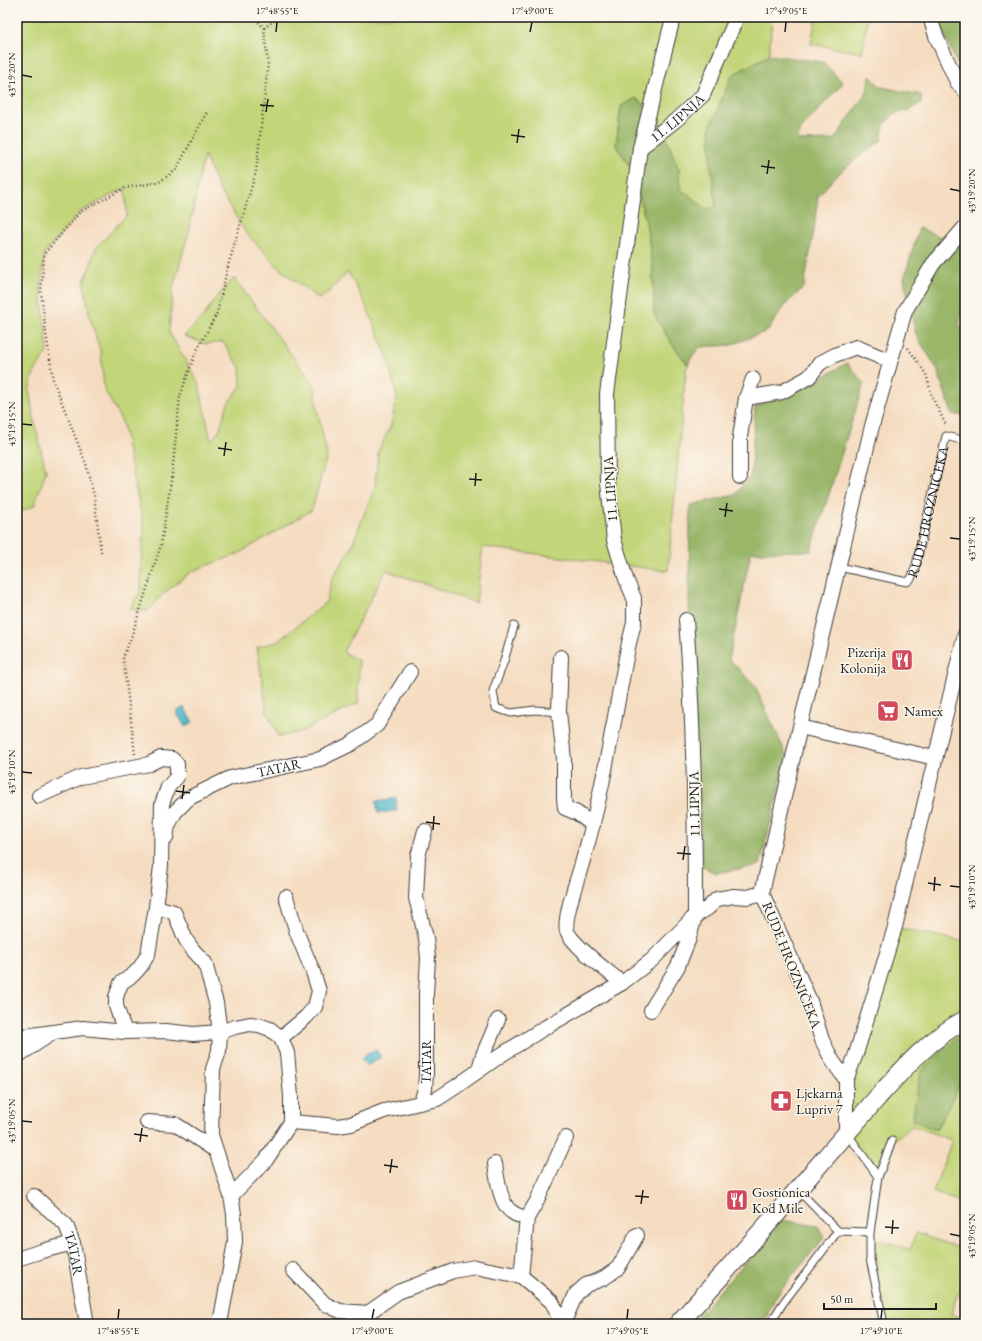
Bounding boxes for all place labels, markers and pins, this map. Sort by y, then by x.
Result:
place label: Pizerija Kolonija [840,643,886,677]
restaurant icon: Pizerija Kolonija [889,647,915,673]
supermarket icon: Namex [875,698,901,724]
place label: Namex [904,702,943,720]
place label: Ljekarna Lupriv 7 [796,1084,843,1118]
pharmacy icon: Ljekarna Lupriv 7 [768,1088,794,1114]
place label: Gostionica Kod Mile [752,1183,811,1217]
restaurant icon: Gostionica Kod Mile [724,1187,750,1213]

